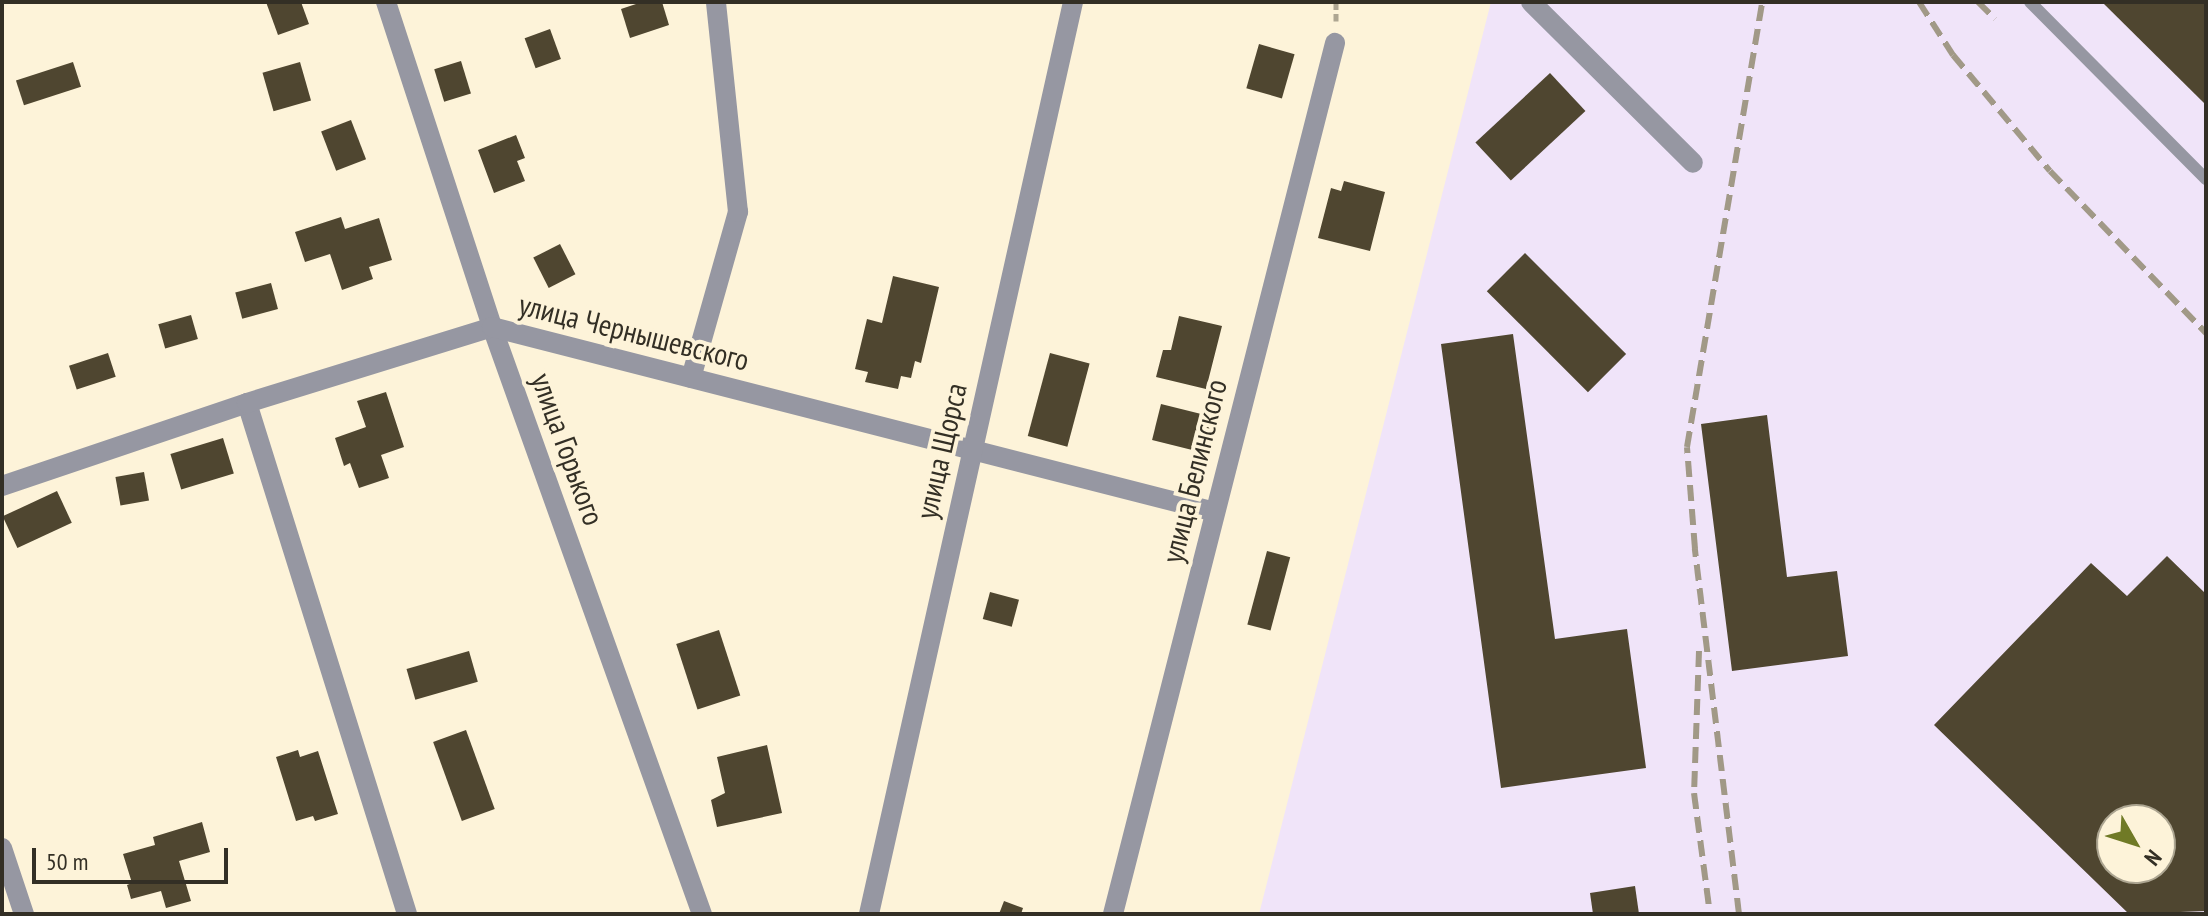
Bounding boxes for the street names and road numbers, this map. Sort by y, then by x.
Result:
street label: улица Чернышевского [515,286,753,378]
street label: улица Горького [524,368,612,530]
street label: улица Белинского [1154,375,1234,567]
street label: улица Щорса [908,380,974,522]

